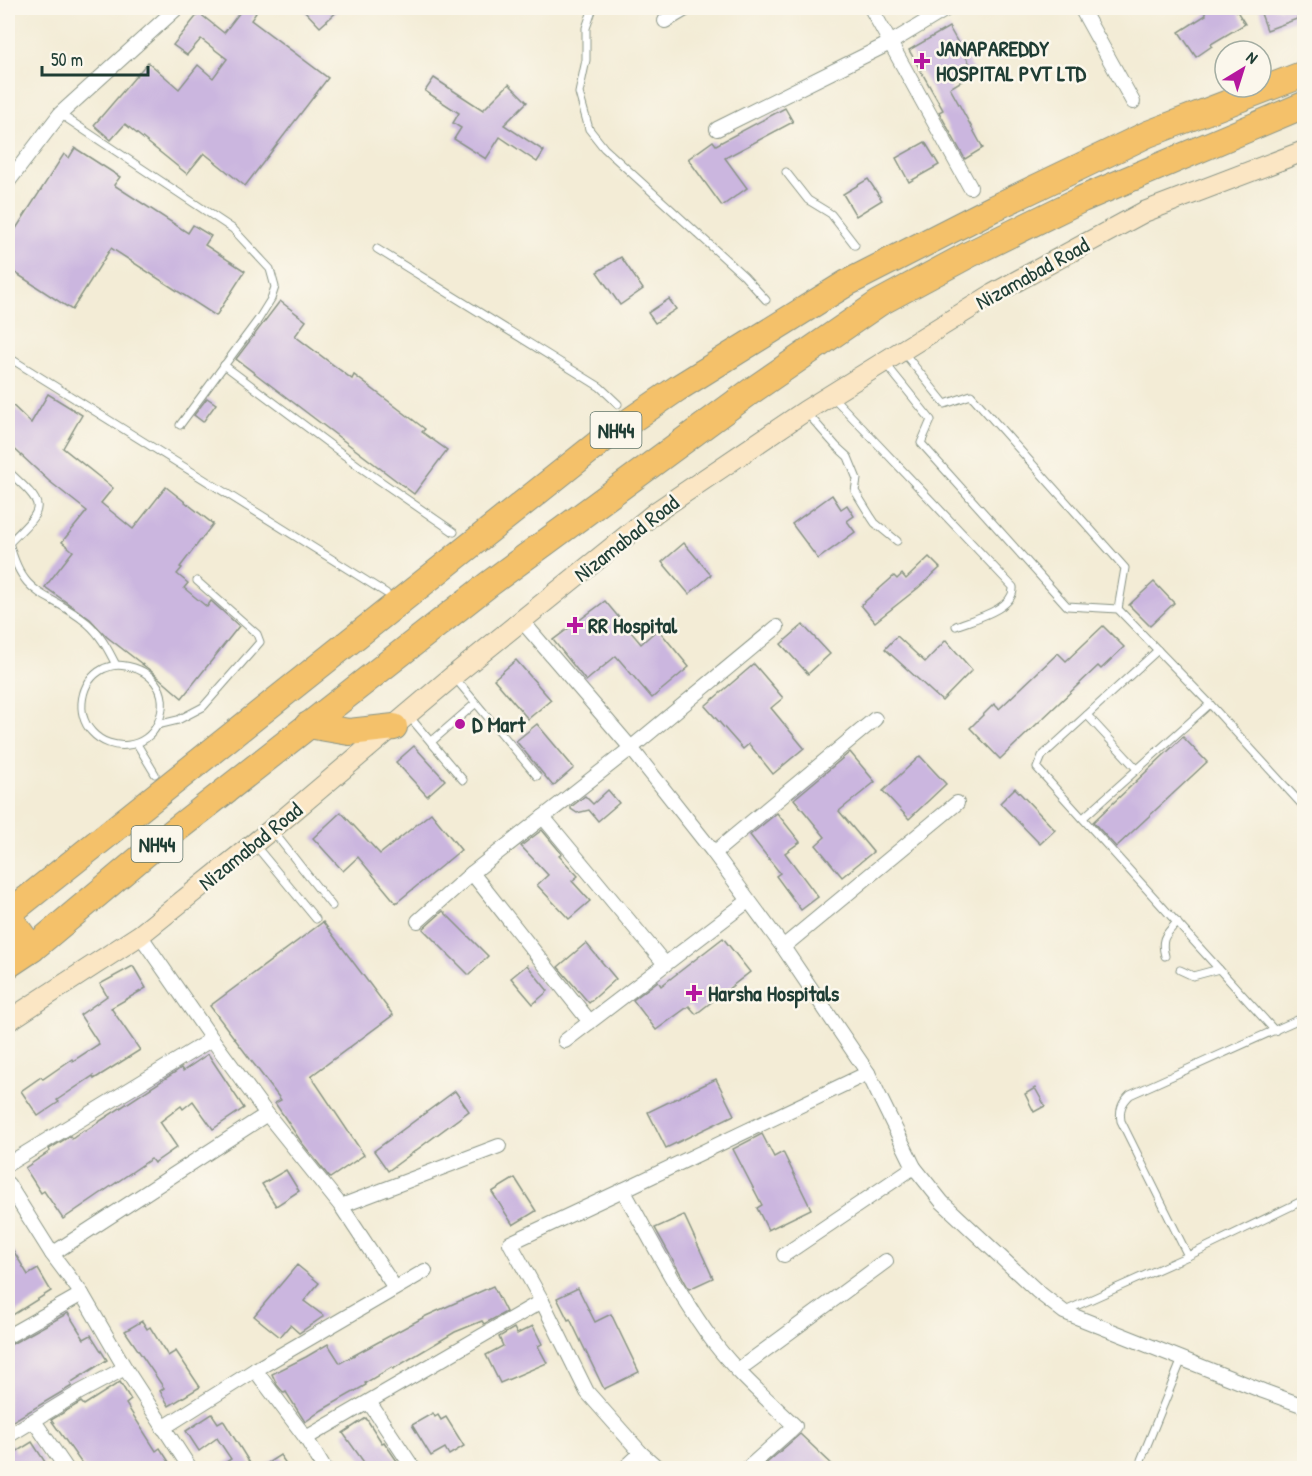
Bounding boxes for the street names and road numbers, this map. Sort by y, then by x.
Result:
street label: Nizamabad Road [970,229,1095,317]
road number: NH44 [590,412,642,448]
street label: Nizamabad Road [567,487,685,589]
street label: Nizamabad Road [192,795,309,897]
road number: NH44 [132,826,182,862]

